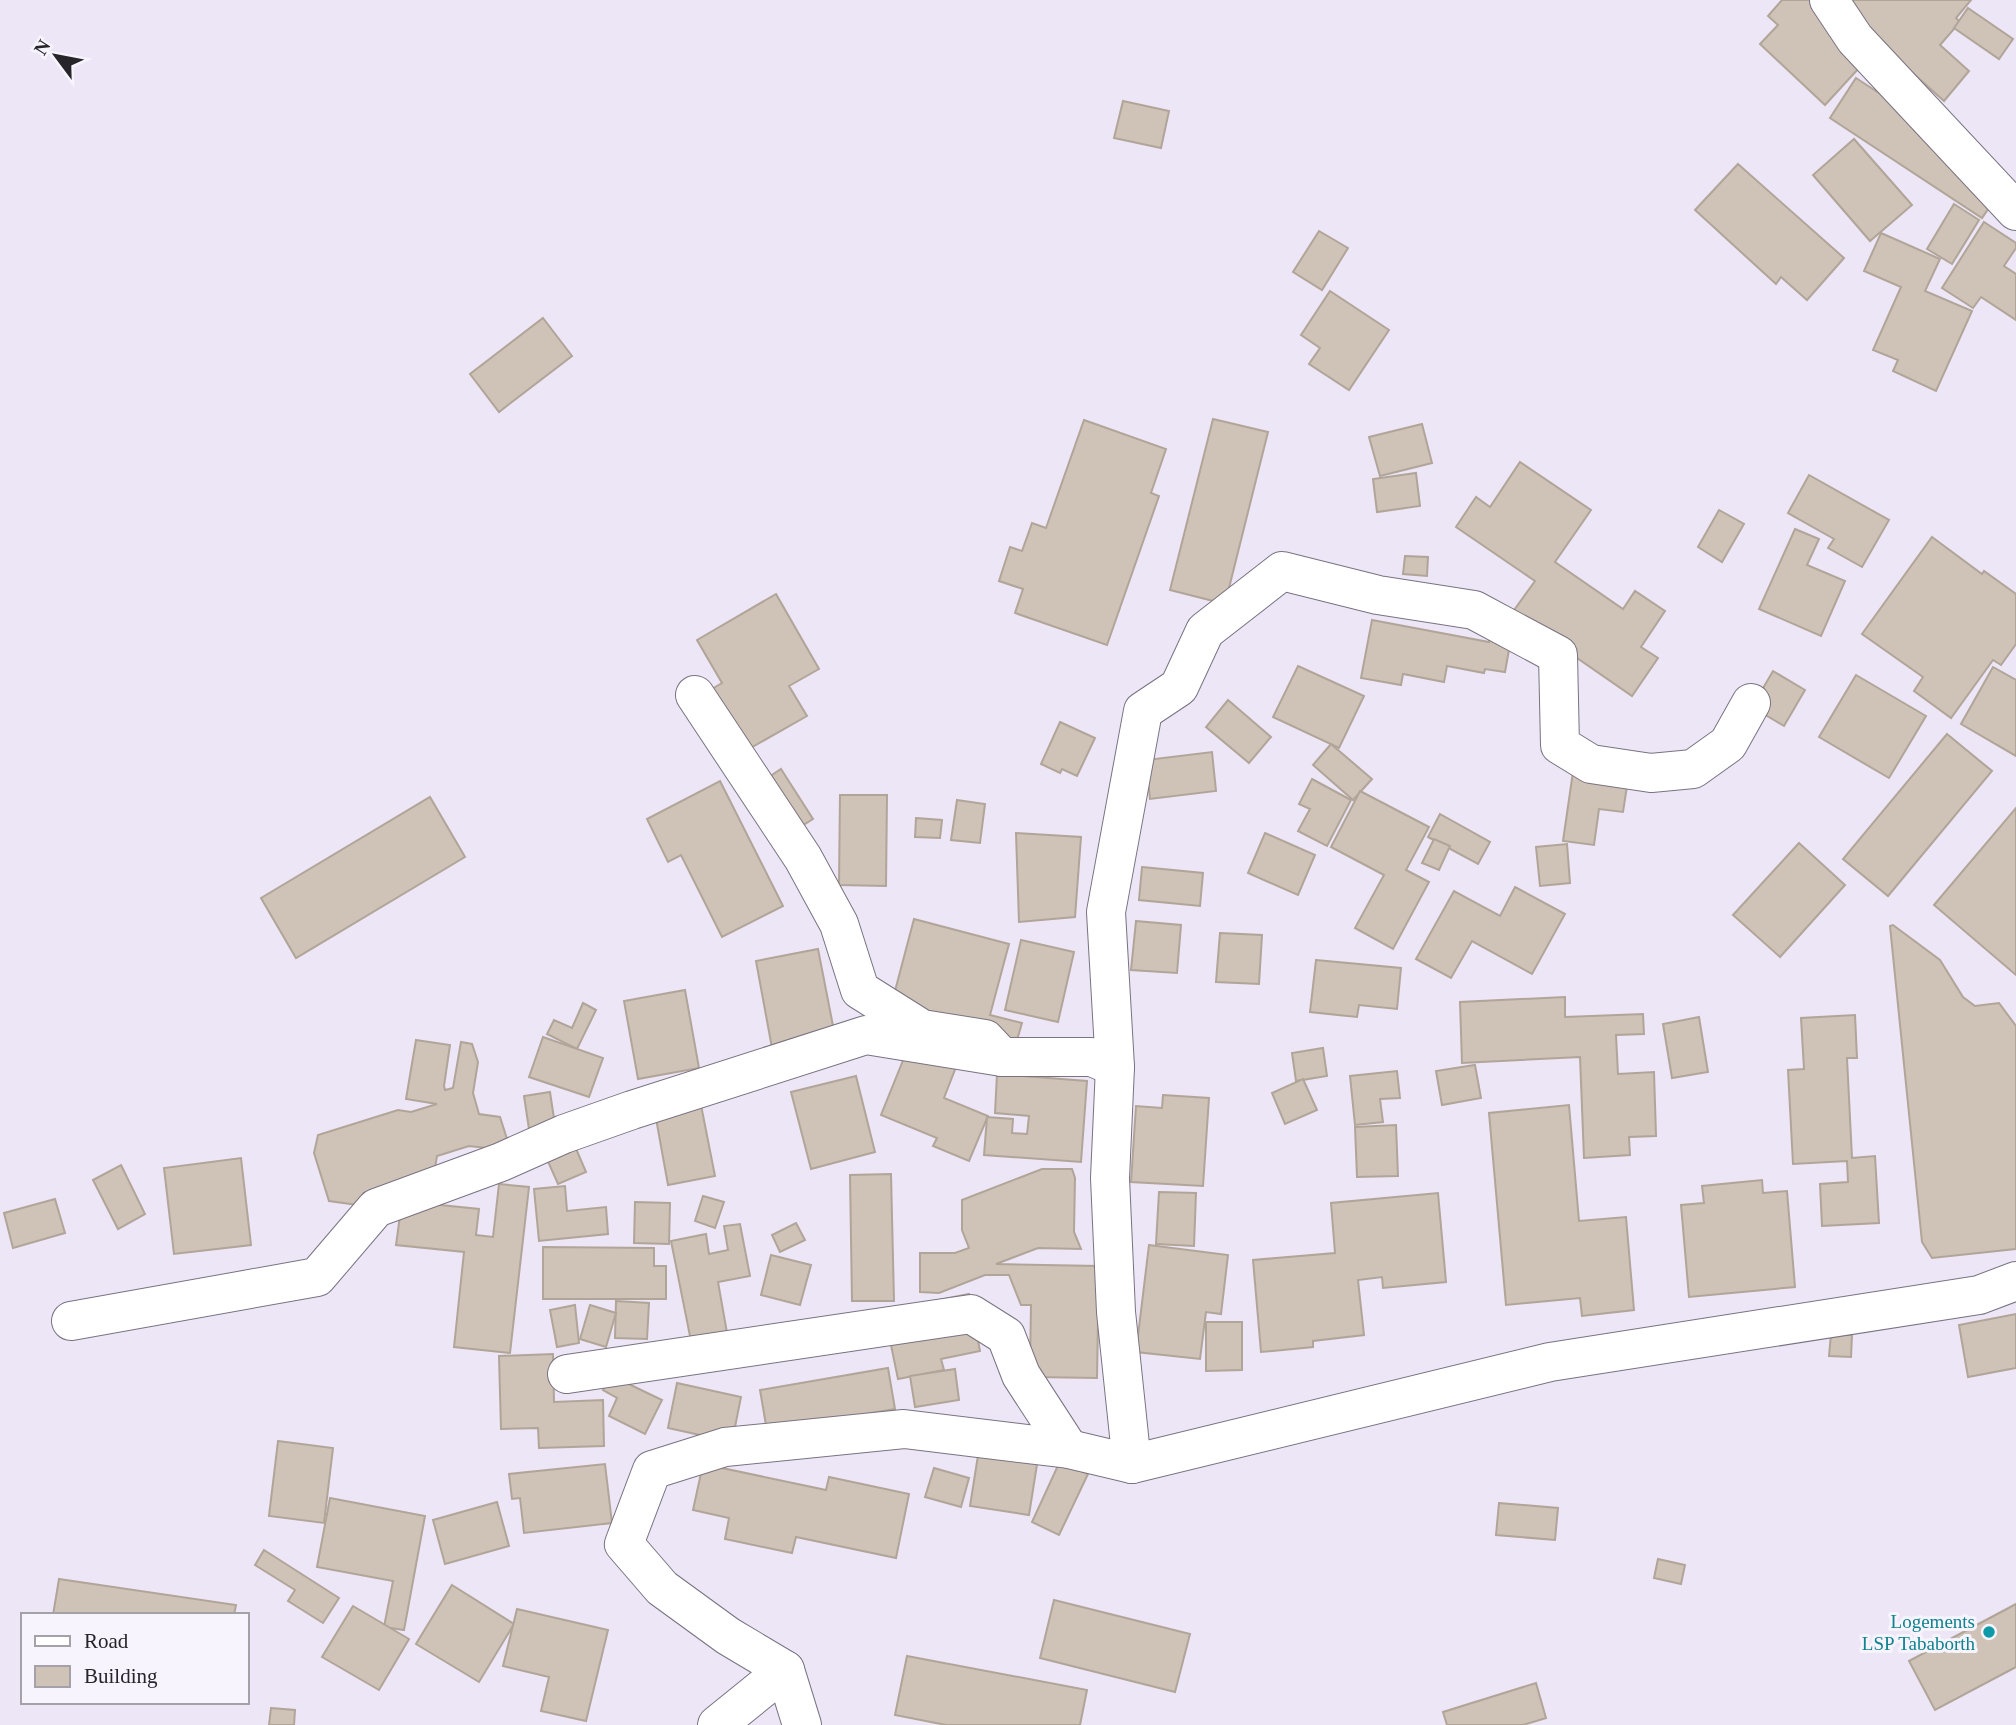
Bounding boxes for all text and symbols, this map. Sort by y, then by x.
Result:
north arrow [21,21,91,91]
text: N [29,36,55,59]
place label: Logements LSP Tababorth [1862,1611,1975,1654]
legend [21,1613,248,1704]
marker: Logements LSP Tababorth [1981,1624,1997,1640]
text: Road [84,1629,129,1653]
text: Building [84,1664,158,1688]

